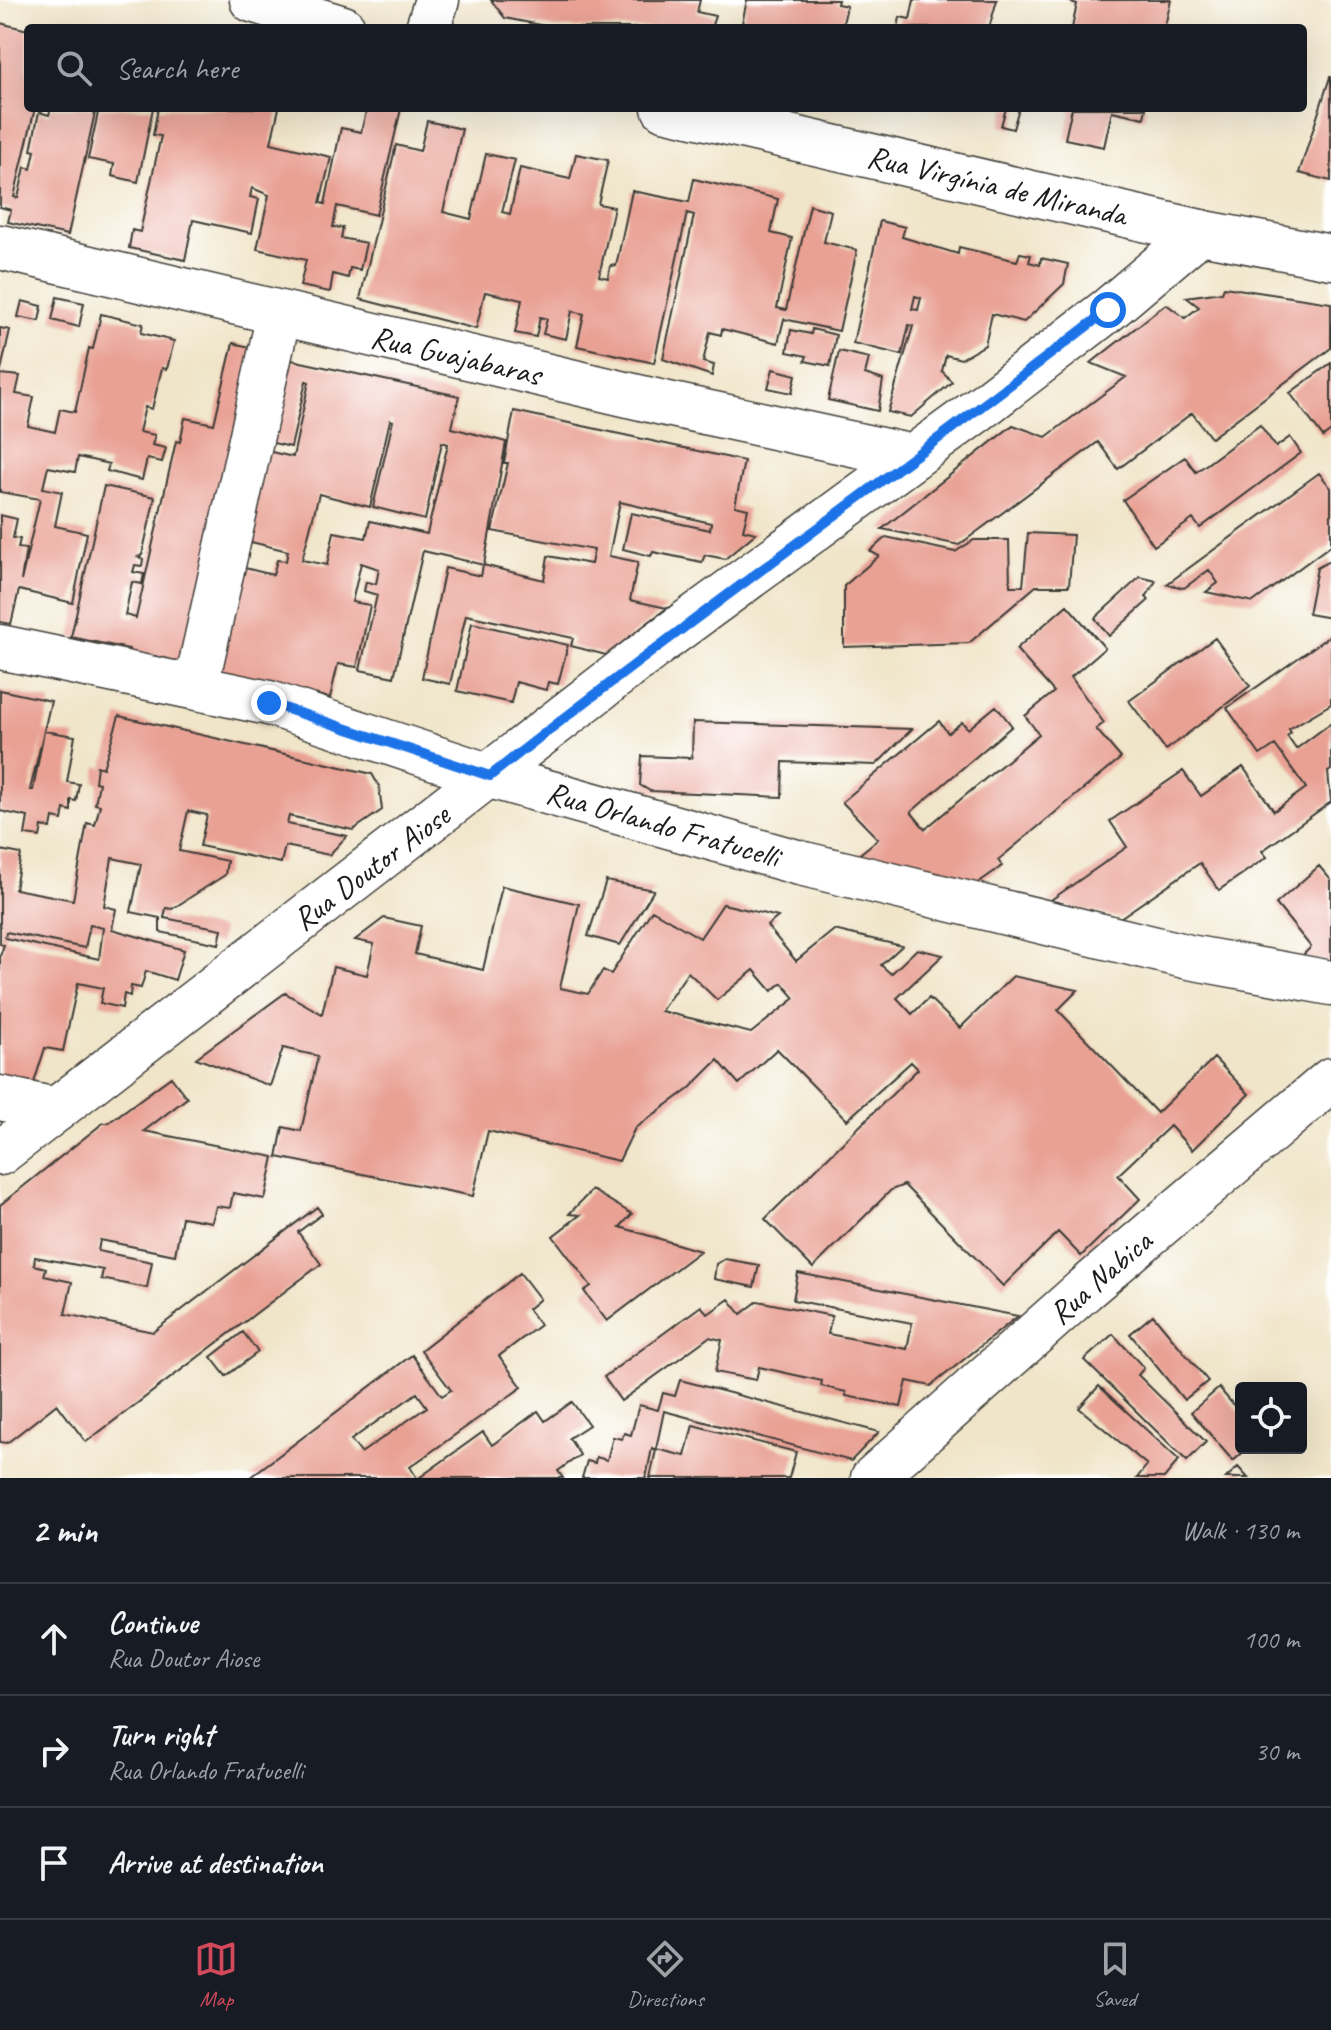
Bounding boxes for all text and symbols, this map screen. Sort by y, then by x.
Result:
search box [24,24,1307,112]
icon: search [52,46,96,90]
text: Search here [116,49,238,87]
street label: Rua Virgínia de Miranda [863,136,1133,236]
route start [1090,292,1126,328]
street label: Rua Guajabaras [367,316,548,396]
route end [251,685,287,721]
street label: Rua Orlando Fratucelli [542,772,788,878]
street label: Rua Doutor Aiose [285,793,460,940]
street label: Rua Nabica [1040,1220,1162,1333]
map controls [1235,1382,1307,1454]
button: locate [1235,1382,1307,1454]
text: 2 min [32,1509,97,1552]
text: Walk · 130 m [1182,1514,1299,1547]
text: Continue [108,1604,198,1642]
icon: ahead [32,1617,76,1661]
text: 100 m [1243,1623,1299,1656]
text: Rua Doutor Aiose [108,1642,259,1675]
text: Turn right [108,1716,213,1754]
icon: right [32,1729,76,1773]
text: 30 m [1255,1735,1299,1768]
text: Rua Orlando Fratucelli [108,1754,303,1787]
icon: arrive [32,1841,76,1885]
text: Arrive at destination [108,1844,323,1882]
tab: Map [194,1937,238,2013]
tab: Directions [627,1937,704,2013]
tab: Saved [1093,1937,1137,2013]

